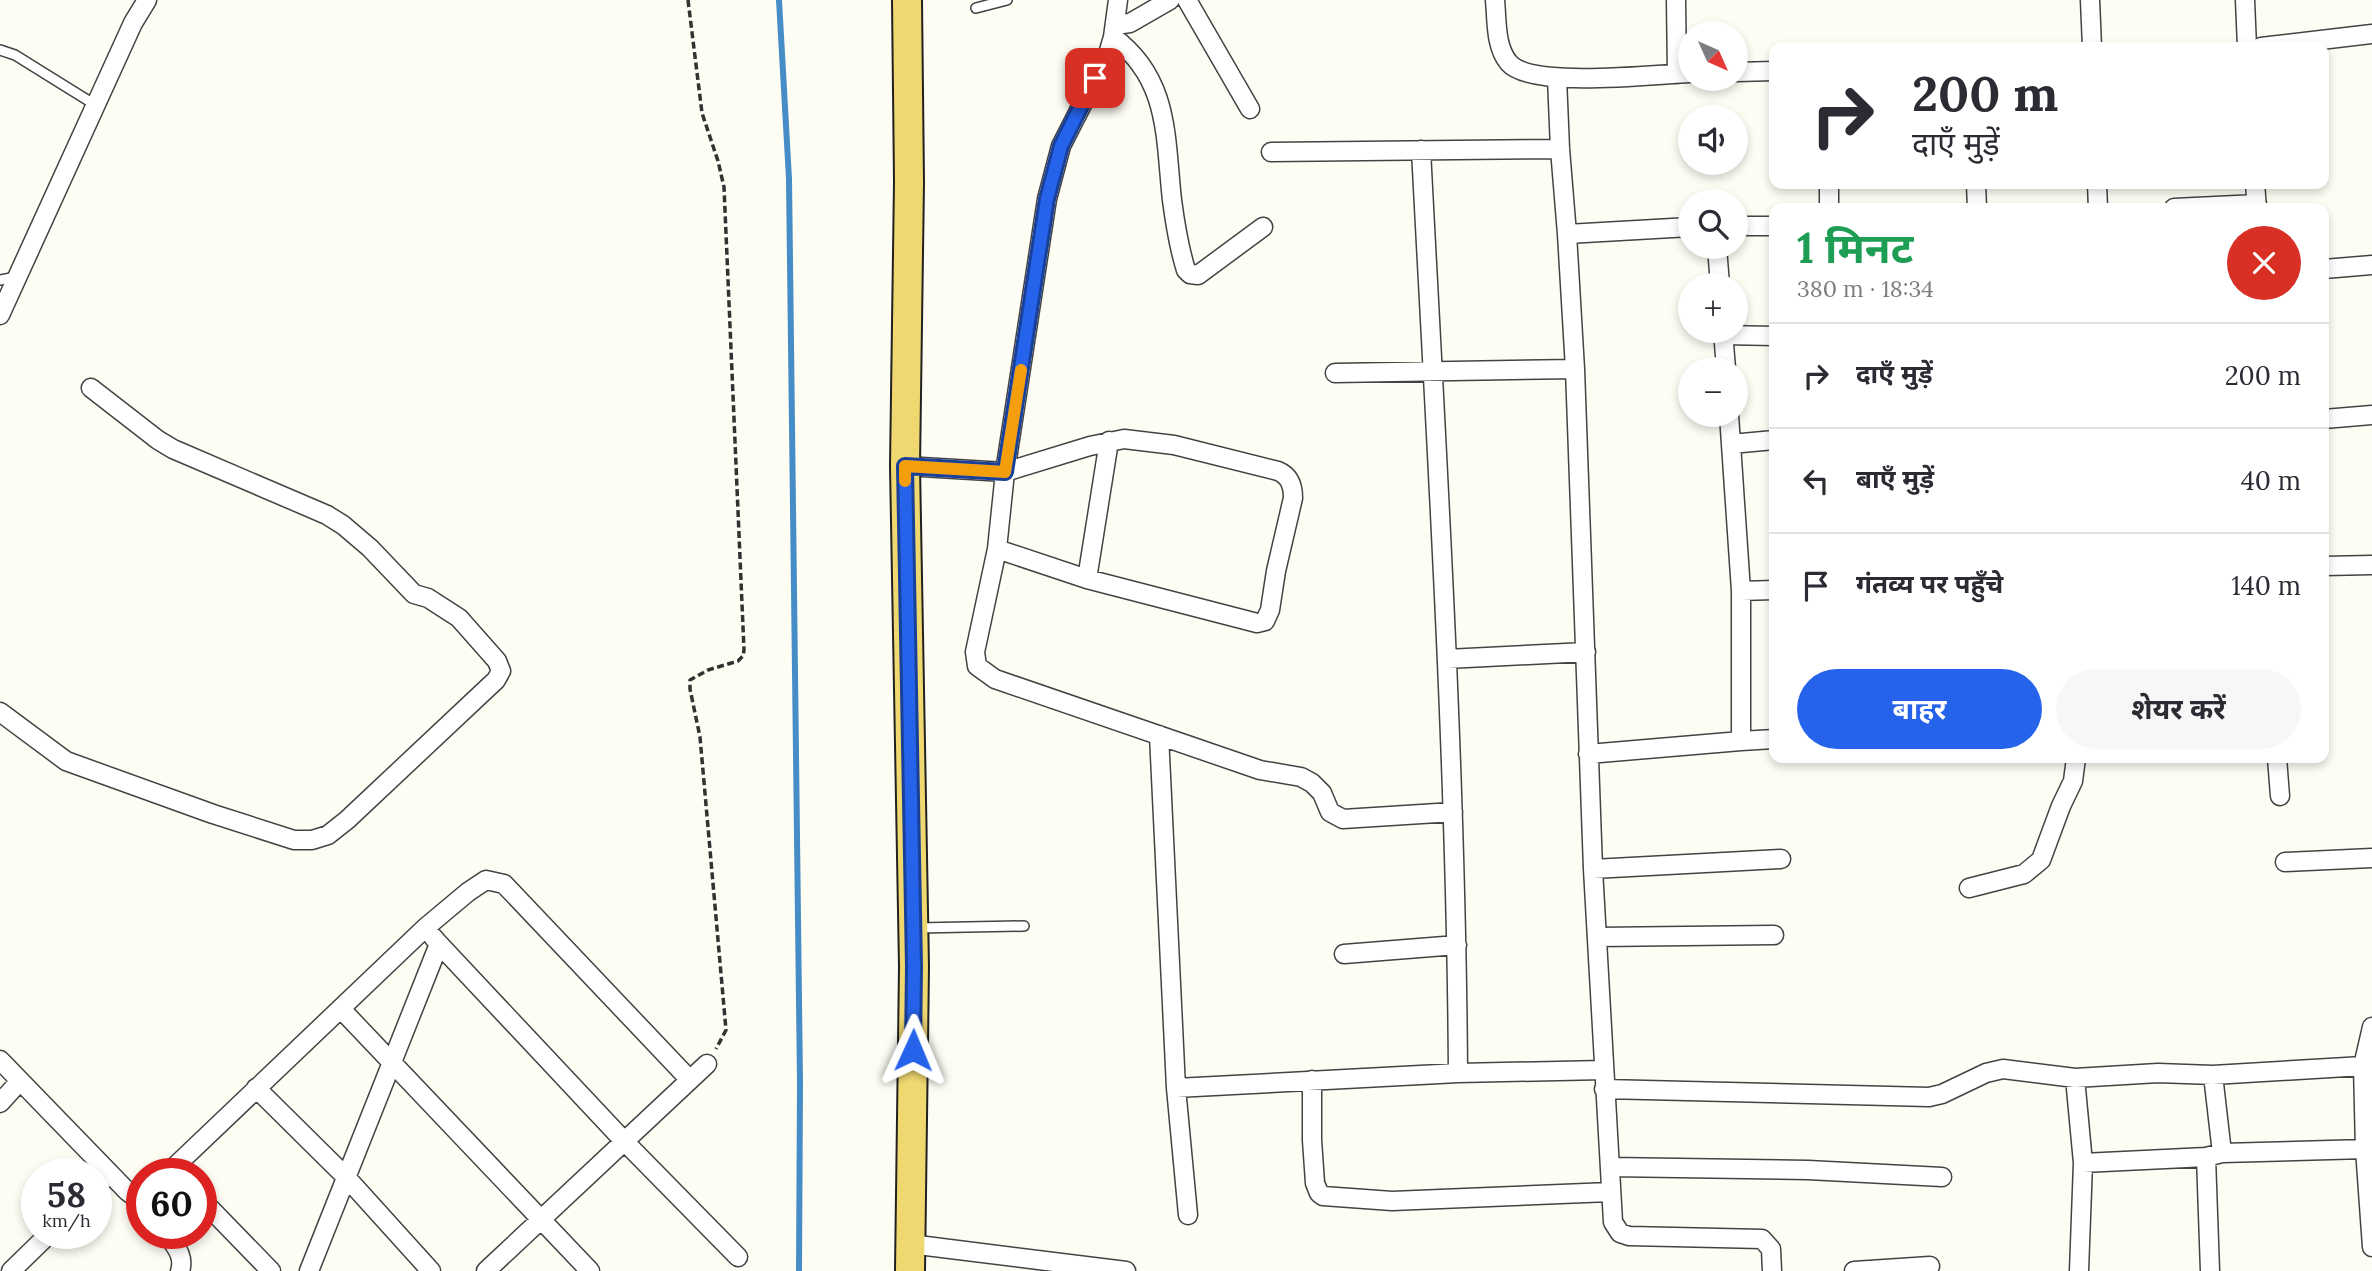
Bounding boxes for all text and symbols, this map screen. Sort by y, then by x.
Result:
north arrow [1678,21,1748,91]
map controls [1678,21,1748,427]
pin [1065,48,1125,108]
icon: arrive [1076,59,1114,97]
text: 200 m [1912,62,2058,124]
icon: right [1797,70,1888,161]
button: sound [1678,105,1748,175]
text: दाएँ मुड़ें [1912,123,2000,164]
button: search [1678,189,1748,259]
text: 1 मिनट [1797,221,1913,275]
button: close [2227,226,2301,300]
button: + [1678,273,1748,343]
text: 380 m · 18:34 [1797,274,1934,303]
button: − [1678,357,1748,427]
icon: right [1797,357,1835,395]
text: दाएँ मुड़ें [1856,357,1933,390]
text: 200 m [2225,359,2301,392]
icon: left [1797,462,1835,500]
text: बाएँ मुड़ें [1856,462,1934,495]
text: 40 m [2241,464,2301,497]
icon: arrive [1797,567,1835,605]
text: गंतव्य पर पहुँचे [1856,567,2003,600]
text: 140 m [2231,569,2301,602]
button: बाहर [1797,669,2042,749]
button: शेयर करें [2056,669,2301,749]
position arrow [876,1013,950,1087]
speed limit sign: 60 [126,1158,217,1249]
text: 58 [47,1172,86,1217]
text: km/h [42,1209,91,1232]

